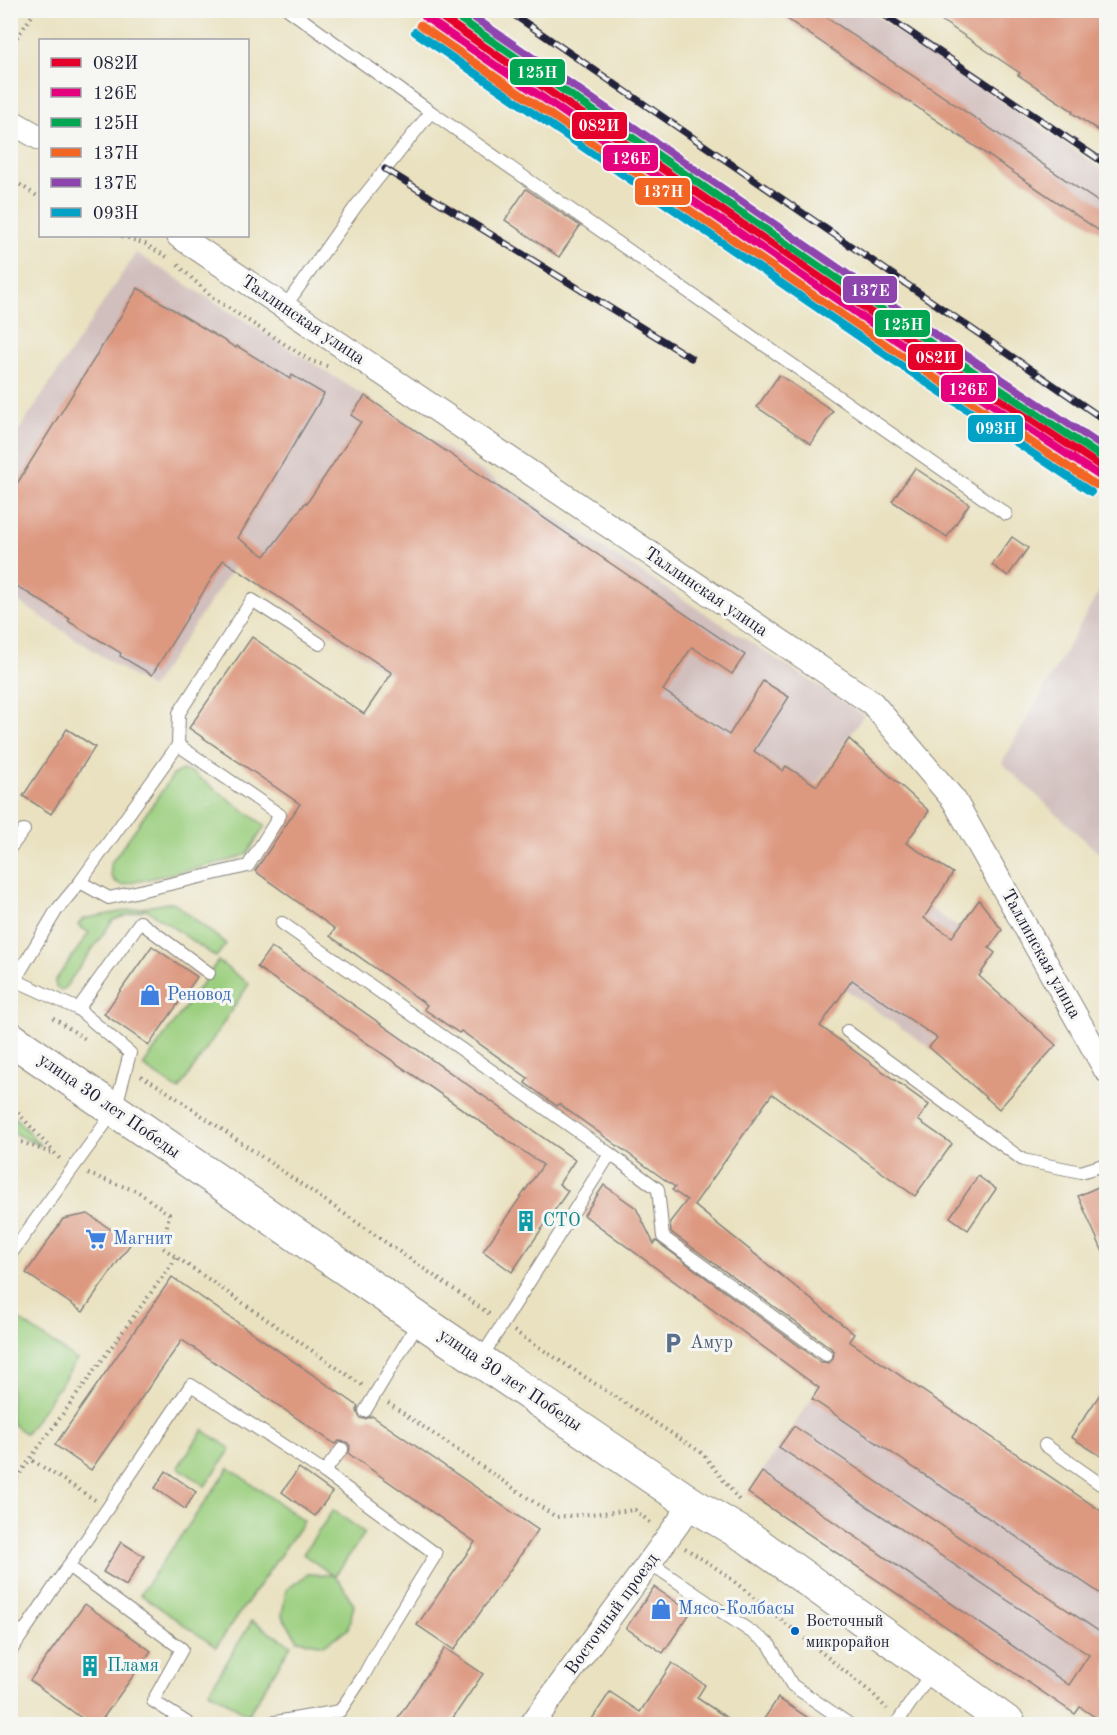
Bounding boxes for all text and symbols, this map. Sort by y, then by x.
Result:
legend [39,39,249,237]
text: 082И [93,55,138,73]
line badge: 125Н [509,58,566,86]
text: 125Н [516,66,558,82]
text: 126Е [93,85,137,103]
line badge: 082И [571,111,628,140]
text: 125Н [93,115,139,133]
text: 082И [578,119,620,135]
line badge: 126Е [602,144,659,172]
text: 137Н [93,145,139,163]
text: 126Е [612,152,650,168]
text: 137Е [93,175,137,193]
line badge: 137Н [634,177,691,206]
text: 137Н [642,185,684,201]
text: 093Н [93,205,139,223]
street label: Таллинская улица [238,272,368,368]
line badge: 137Е [842,275,898,304]
text: 137Е [851,284,889,300]
line badge: 125Н [874,309,931,338]
text: 125Н [882,318,924,334]
line badge: 082И [907,343,964,371]
text: 082И [915,351,957,367]
line badge: 126Е [940,374,997,403]
text: 126Е [949,383,987,399]
line badge: 093Н [967,414,1024,443]
text: 093Н [975,422,1017,438]
street label: Таллинская улица [641,544,771,640]
street label: Таллинская улица [998,886,1084,1022]
shop icon: Реновод [138,983,162,1007]
place label: Реновод [167,986,231,1004]
street label: улица 30 лет Победы [35,1050,183,1162]
building icon: СТО [514,1209,538,1233]
place label: СТО [543,1212,581,1230]
supermarket icon: Магнит [84,1227,108,1251]
place label: Магнит [113,1230,173,1248]
street label: улица 30 лет Победы [435,1325,585,1435]
parking icon: Амур [661,1331,685,1355]
place label: Амур [690,1334,733,1352]
street label: Восточный проезд [562,1550,662,1678]
shop icon: Мясо-Колбасы [649,1597,673,1621]
place label: Мясо-Колбасы [678,1600,795,1618]
place label: Восточный микрорайон [806,1614,890,1651]
marker: Восточный микрорайон [789,1625,801,1637]
building icon: Пламя [78,1654,102,1678]
place label: Пламя [107,1657,159,1675]

